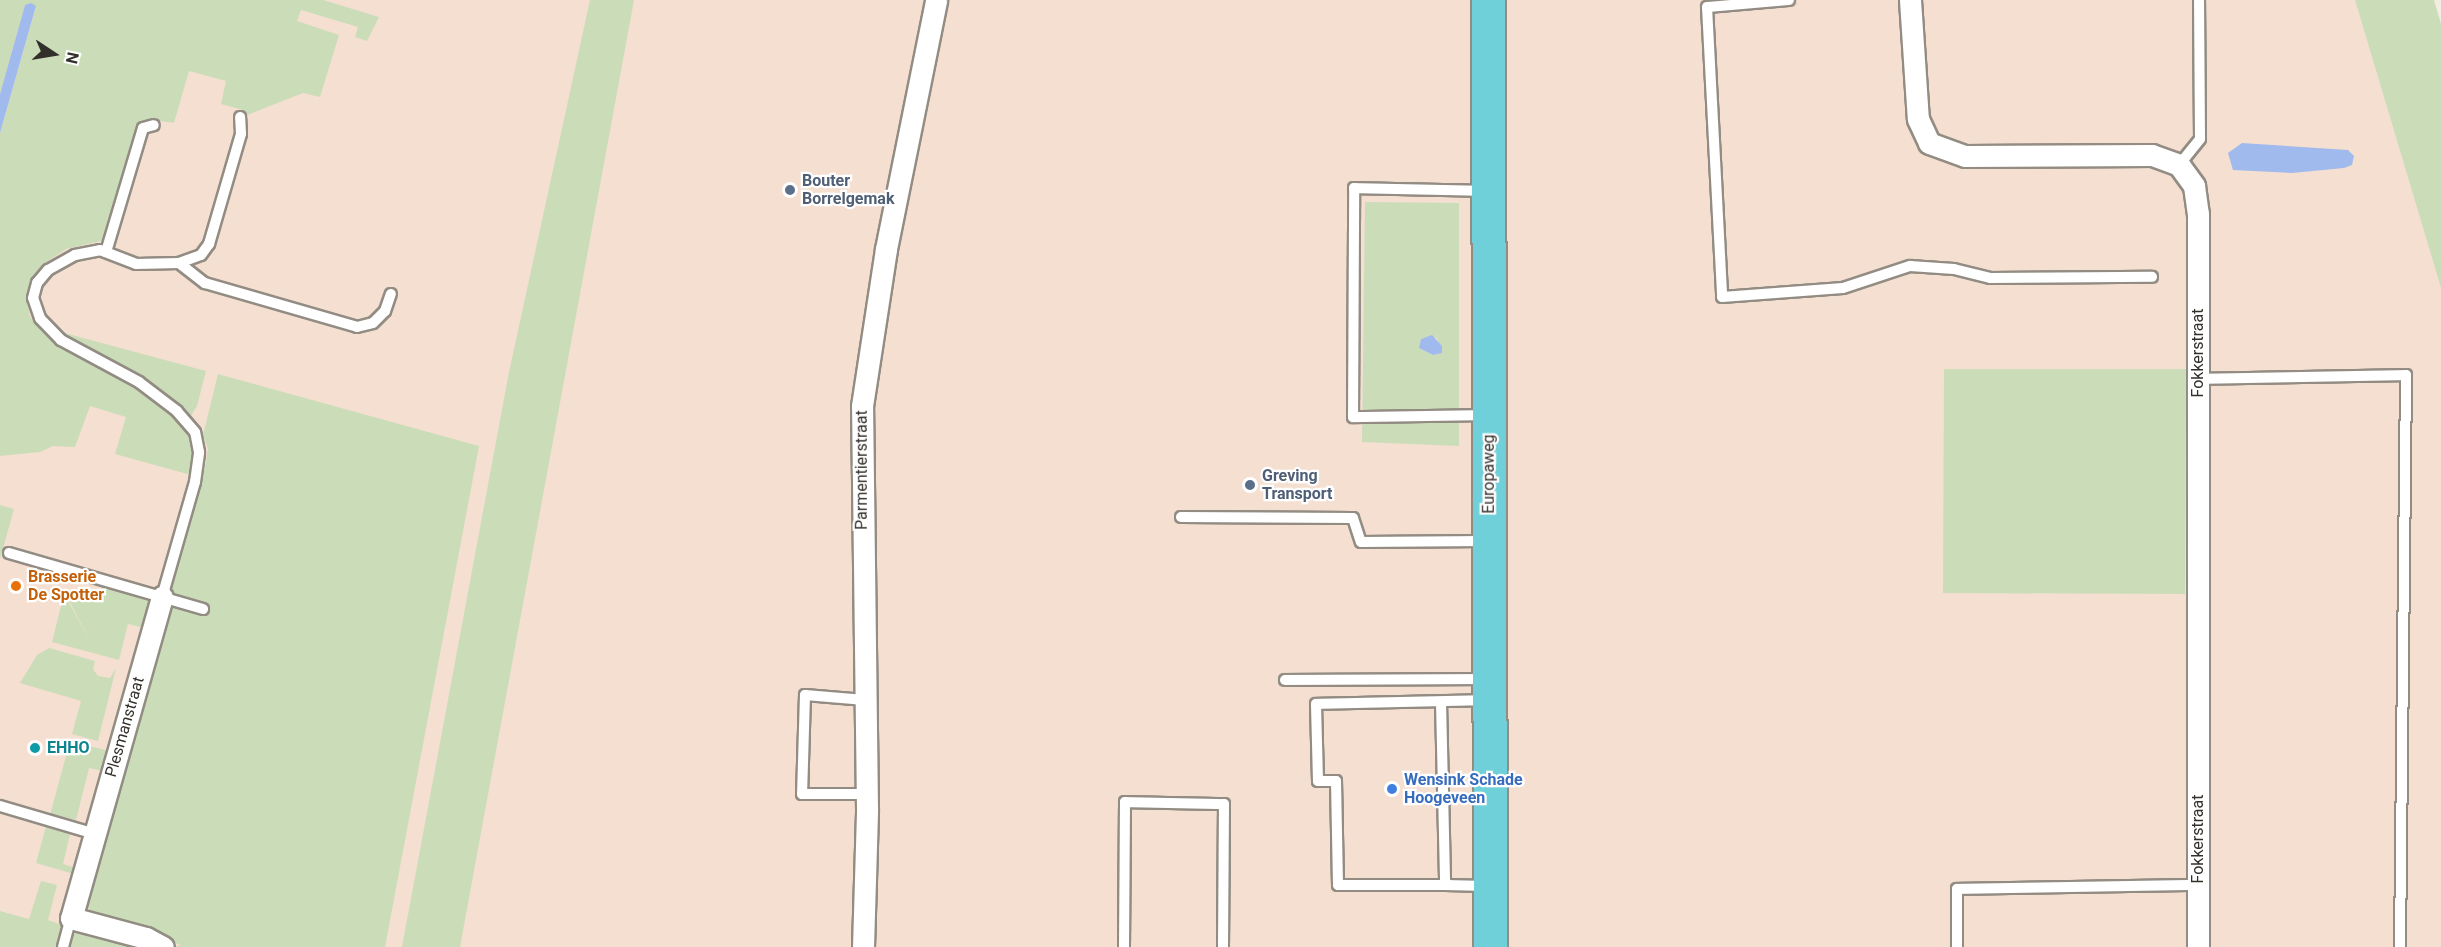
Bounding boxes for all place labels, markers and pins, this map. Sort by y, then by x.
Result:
place label: Bouter Borrelgemak [802,171,894,209]
marker: Bouter Borrelgemak [783,183,797,197]
place label: Greving Transport [1262,466,1332,504]
marker: Greving Transport [1243,478,1257,492]
place label: Brasserie De Spotter [28,567,104,605]
marker: Brasserie De Spotter [9,579,23,593]
place label: EHHO [47,738,90,758]
marker: EHHO [28,741,42,755]
place label: Wensink Schade Hoogeveen [1404,770,1523,808]
marker: Wensink Schade Hoogeveen [1385,782,1399,796]

